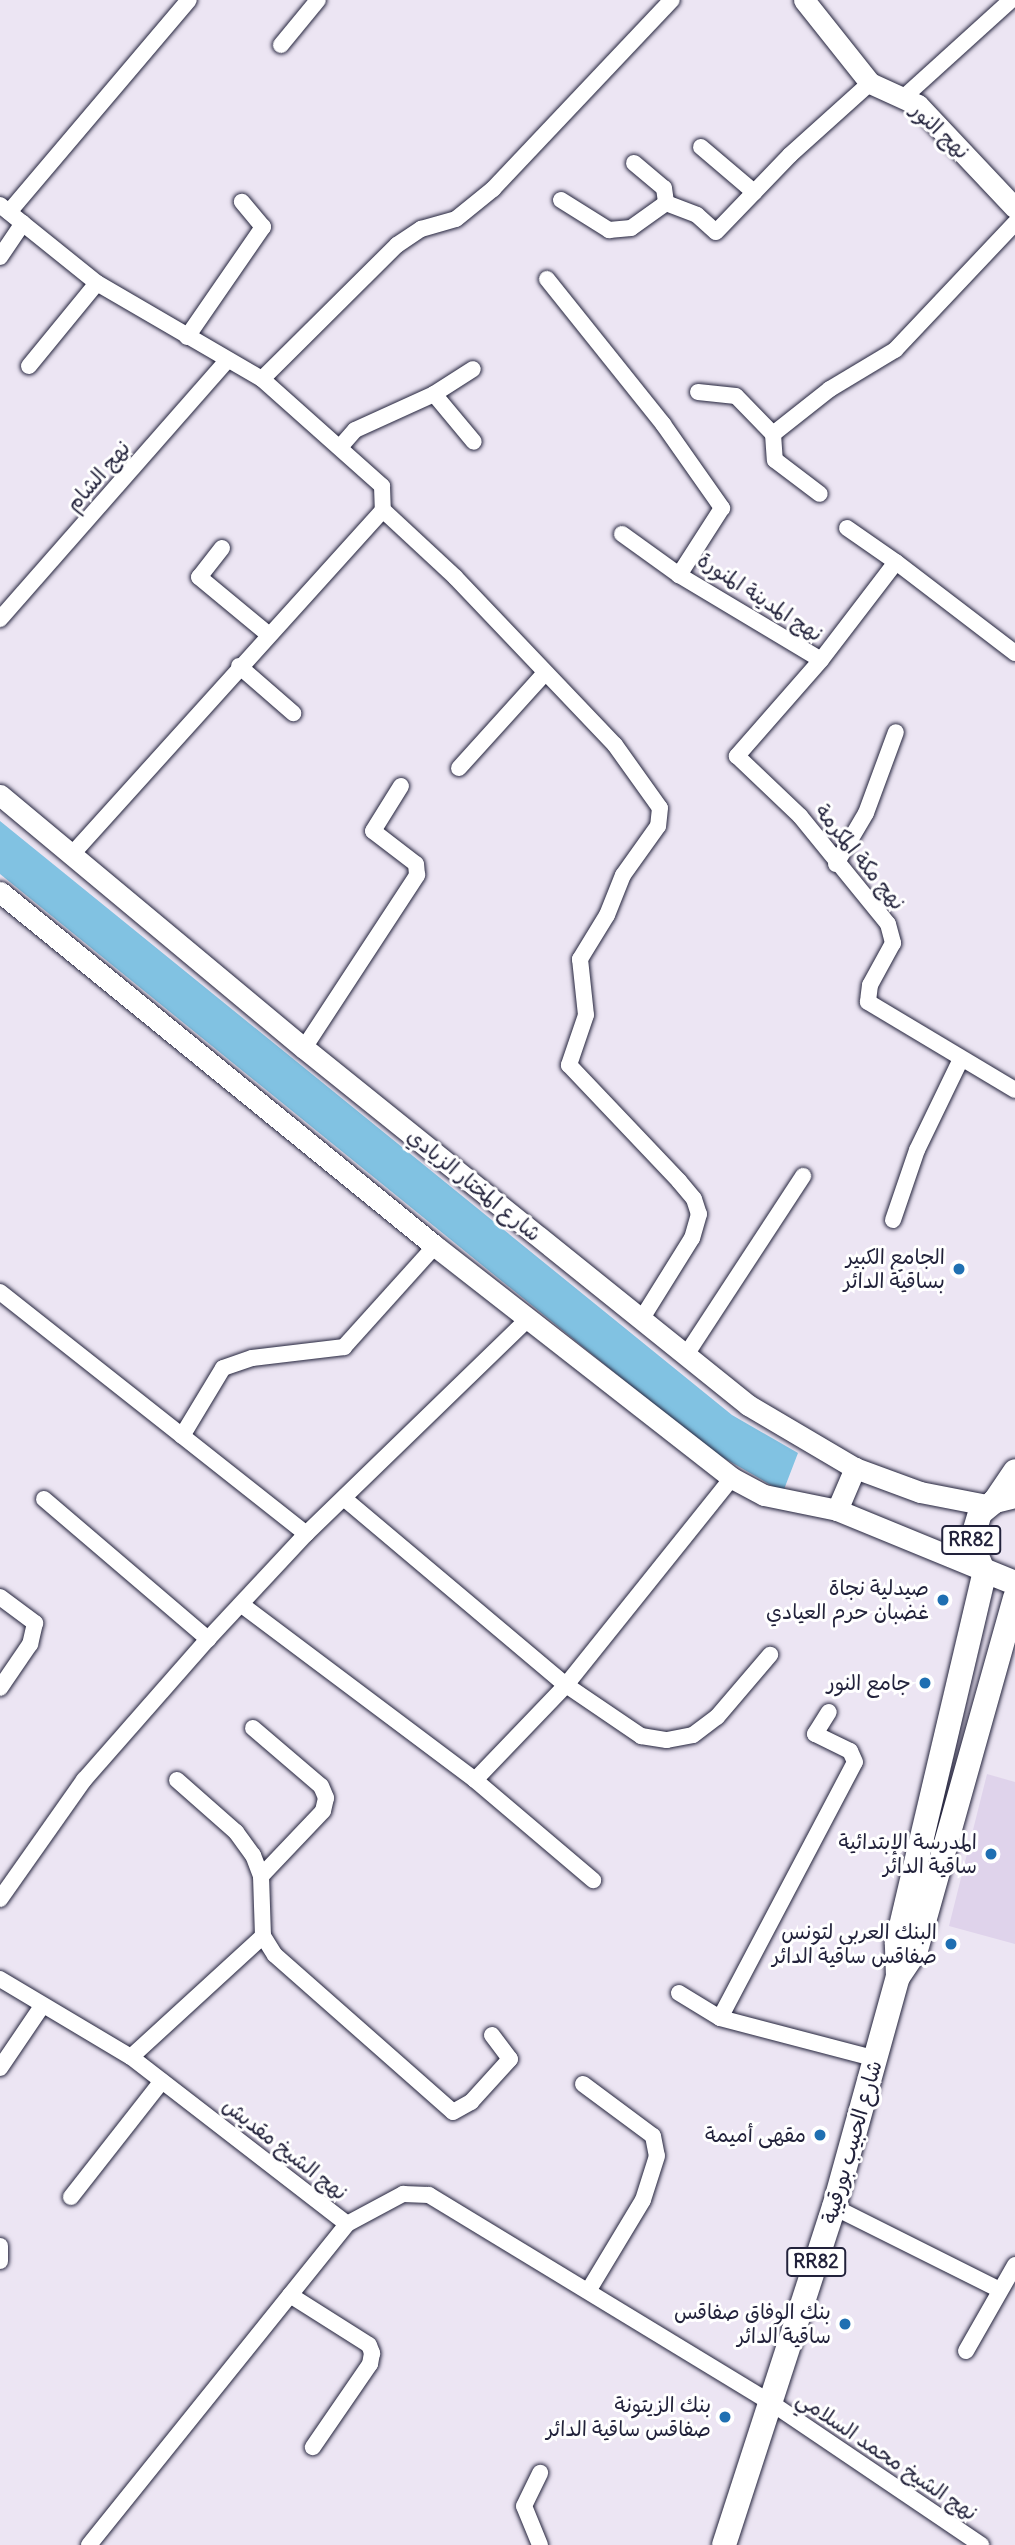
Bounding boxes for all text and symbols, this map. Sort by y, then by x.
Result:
street label: نهج النور [906,98,974,164]
street label: نهج الشام [60,435,136,517]
street label: نهج المدينة المنورة [693,547,827,647]
street label: نهج مكة المكرمة [810,799,910,915]
street label: شارع المختار الزيادي [402,1123,546,1247]
place label: الجامع الكبير بساقية الدائر [844,1244,945,1294]
marker: الجامع الكبير بساقية الدائر [951,1261,967,1277]
road number: RR82 [940,1524,1002,1556]
place label: صيدلية نجاة غضبان حرم العيادي [766,1575,929,1625]
marker: صيدلية نجاة غضبان حرم العيادي [935,1592,951,1608]
place label: جامع النور [827,1670,911,1696]
marker: جامع النور [917,1675,933,1691]
place label: المدرسة الإبتدائية ساقية الدائر [839,1829,977,1879]
marker: المدرسة الإبتدائية ساقية الدائر [983,1846,999,1862]
place label: البنك العربي لتونس صفاقس ساقية الدائر [772,1919,937,1969]
marker: البنك العربي لتونس صفاقس ساقية الدائر [943,1936,959,1952]
street label: شارع الحبيب بورقيبة [817,2057,887,2227]
street label: نهج الشيخ مقديش [218,2093,352,2205]
place label: مقهى أميمة [705,2122,806,2148]
marker: مقهى أميمة [812,2127,828,2143]
road number: RR82 [784,2246,848,2278]
place label: بنك الوفاق صفاقس ساقية الدائر [674,2299,831,2349]
marker: بنك الوفاق صفاقس ساقية الدائر [837,2316,853,2332]
street label: نهج الشيخ محمد السلامي [792,2386,982,2526]
place label: بنك الزيتونة صفاقس ساقية الدائر [546,2392,711,2442]
marker: بنك الزيتونة صفاقس ساقية الدائر [717,2409,733,2425]

